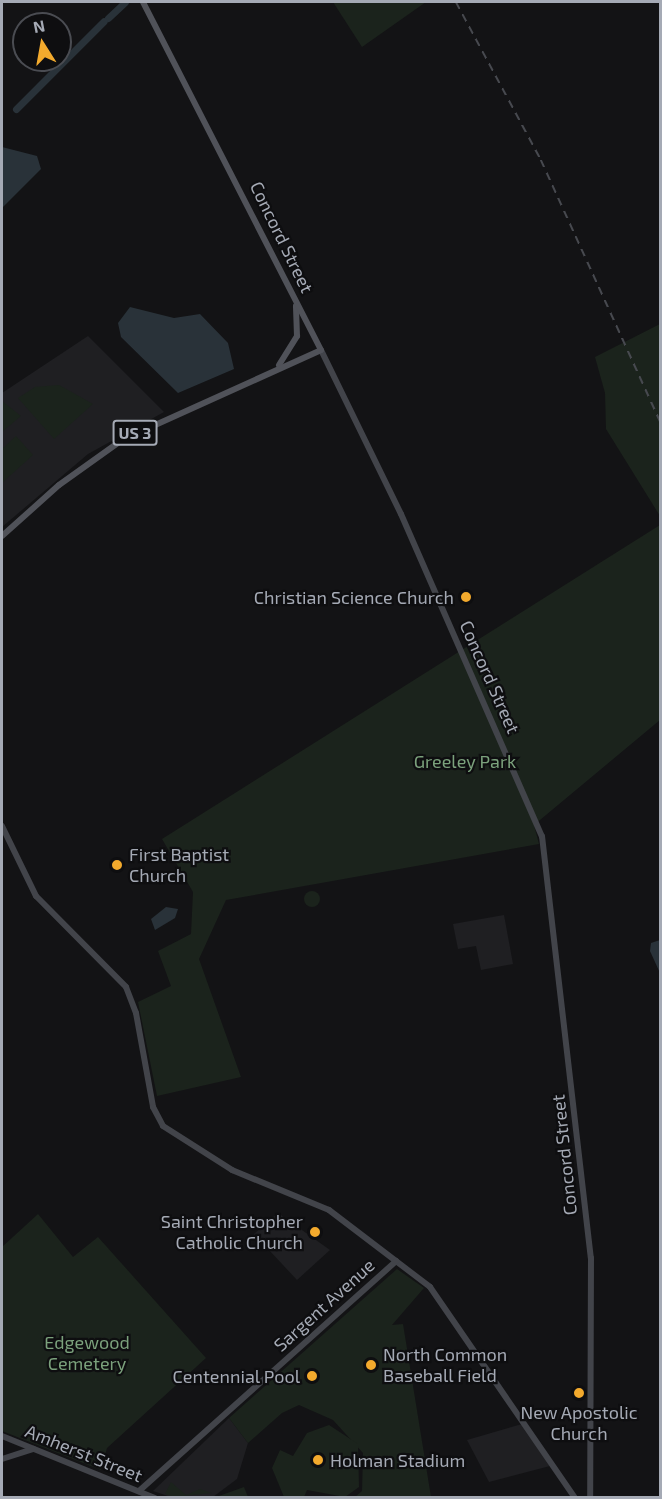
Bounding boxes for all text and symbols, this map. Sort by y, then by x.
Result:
north arrow [12,12,72,72]
text: N [31,15,46,36]
street label: Concord Street [246,178,318,296]
road number: US 3 [112,420,158,446]
place label: Christian Science Church [254,586,454,608]
marker: Christian Science Church [459,590,473,604]
street label: Concord Street [455,617,525,737]
park label: Greeley Park [414,750,516,772]
place label: First Baptist Church [129,844,229,886]
marker: First Baptist Church [110,858,124,872]
street label: Concord Street [547,1094,581,1216]
place label: Saint Christopher Catholic Church [161,1211,303,1254]
marker: Saint Christopher Catholic Church [308,1225,322,1239]
street label: Sargent Avenue [269,1254,379,1356]
park label: Edgewood Cemetery [44,1332,130,1374]
place label: North Common Baseball Field [383,1344,507,1386]
marker: North Common Baseball Field [364,1358,378,1372]
place label: Centennial Pool [172,1365,300,1387]
marker: Centennial Pool [305,1369,319,1383]
marker: New Apostolic Church [572,1386,586,1400]
place label: New Apostolic Church [520,1402,638,1444]
street label: Amherst Street [22,1420,146,1486]
place label: Holman Stadium [330,1449,465,1471]
marker: Holman Stadium [311,1453,325,1467]

